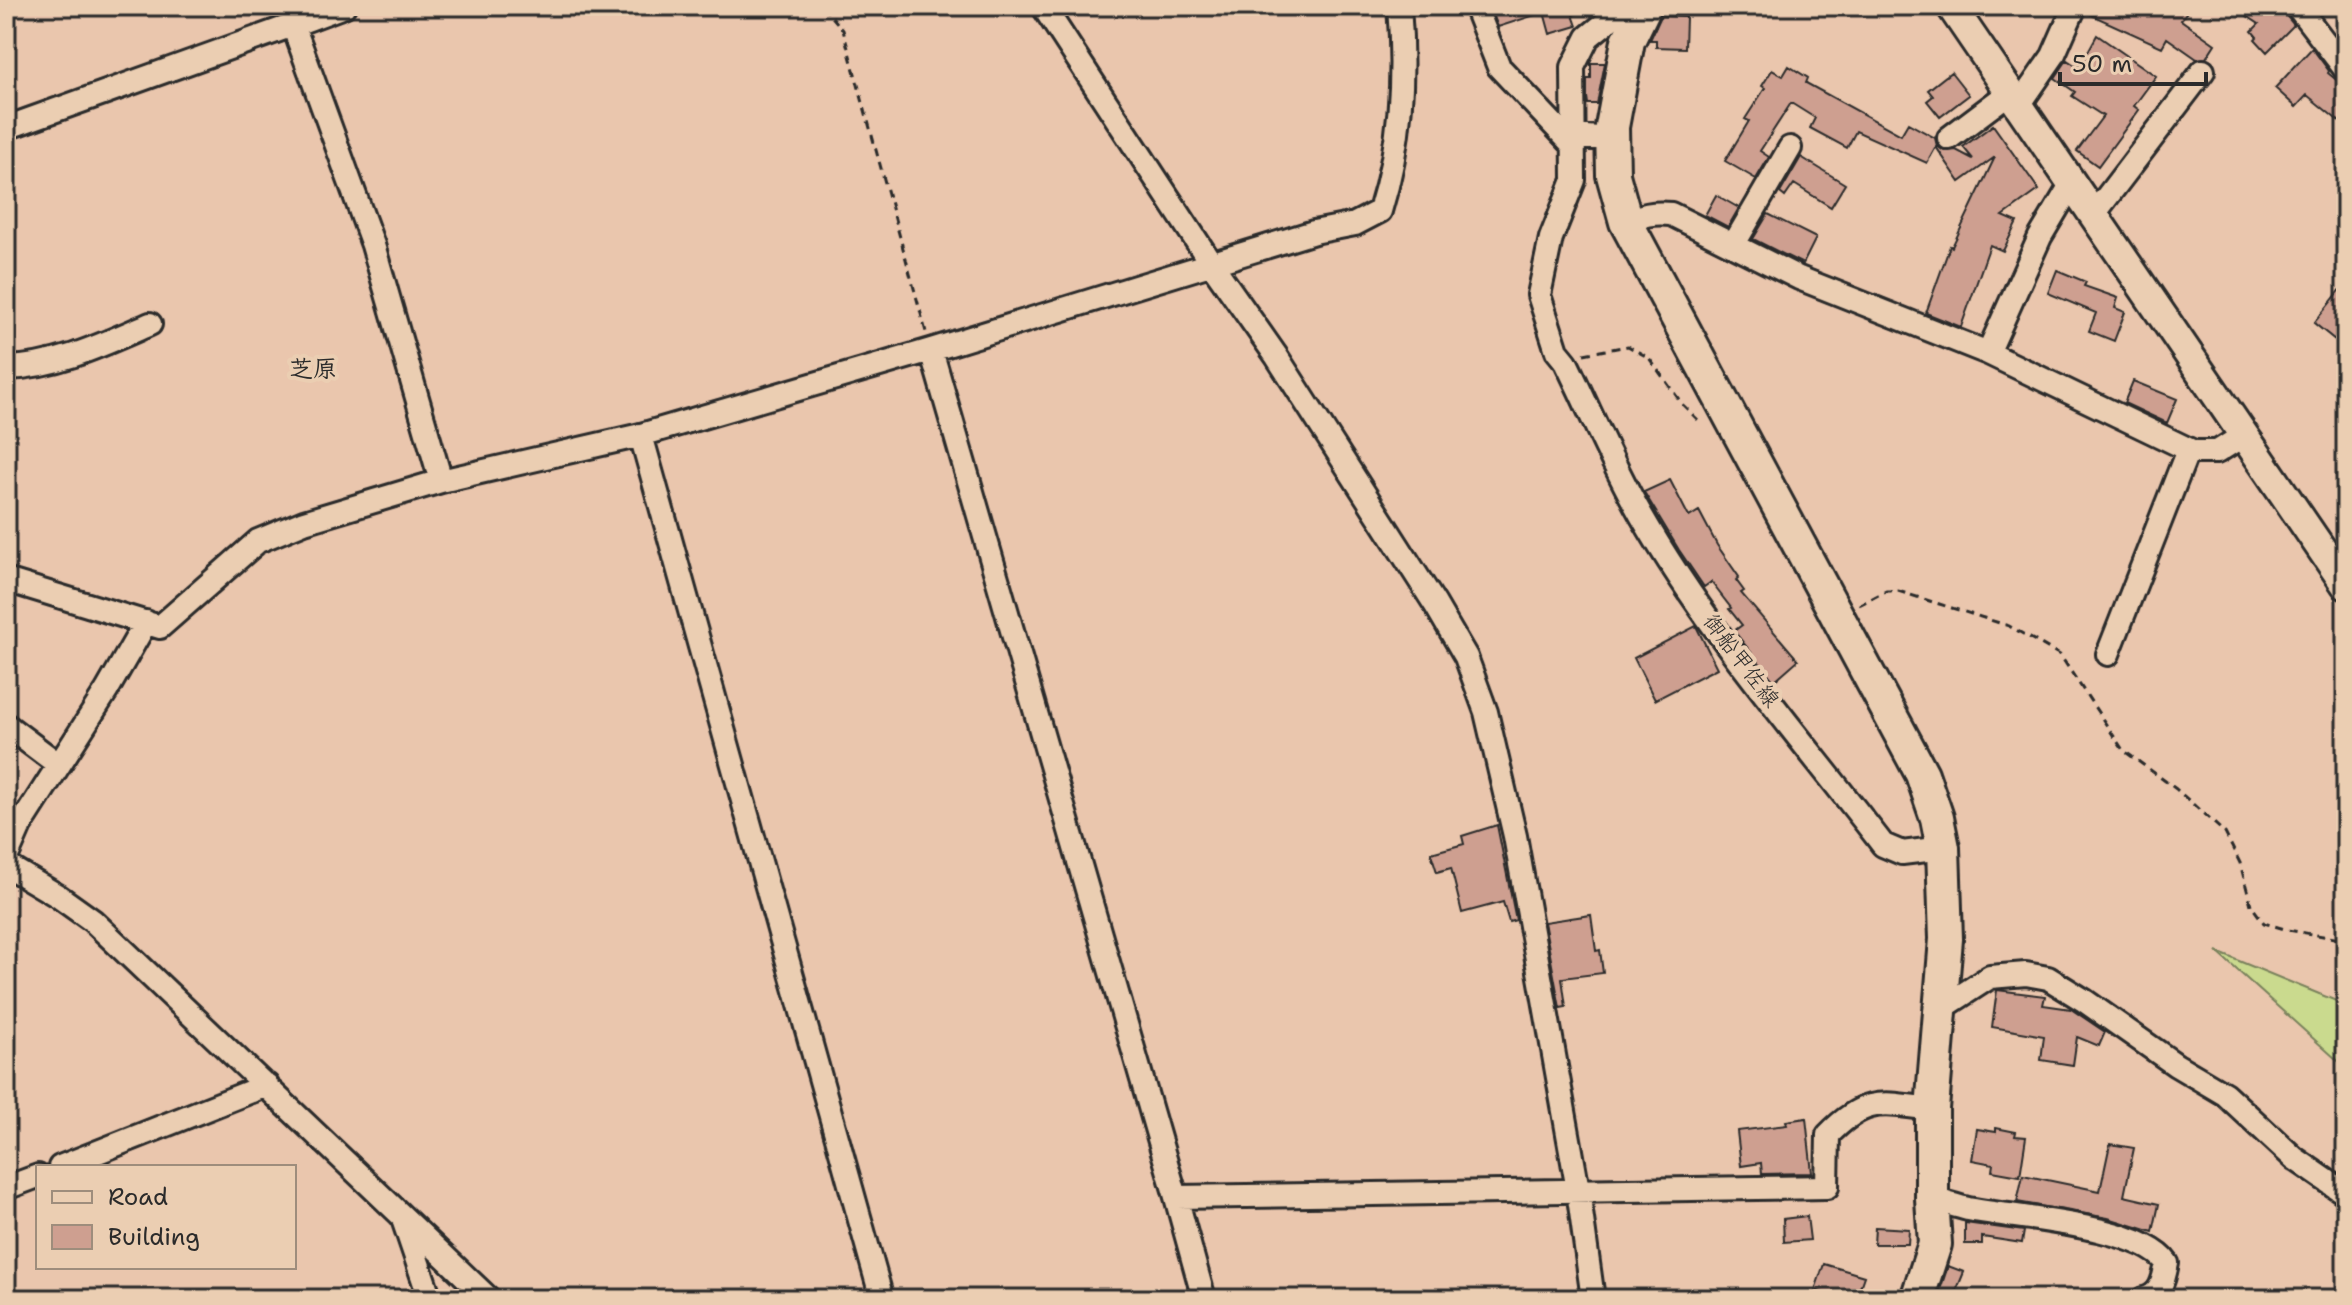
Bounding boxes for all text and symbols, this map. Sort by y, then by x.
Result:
scale bar [2060,36,2206,86]
text: 50 m [2072,48,2132,80]
district label: 芝原 [289,353,337,385]
street label: 御船甲佐線 [1697,608,1786,713]
legend [36,1165,296,1269]
text: Road [108,1181,168,1213]
text: Building [108,1221,200,1253]

